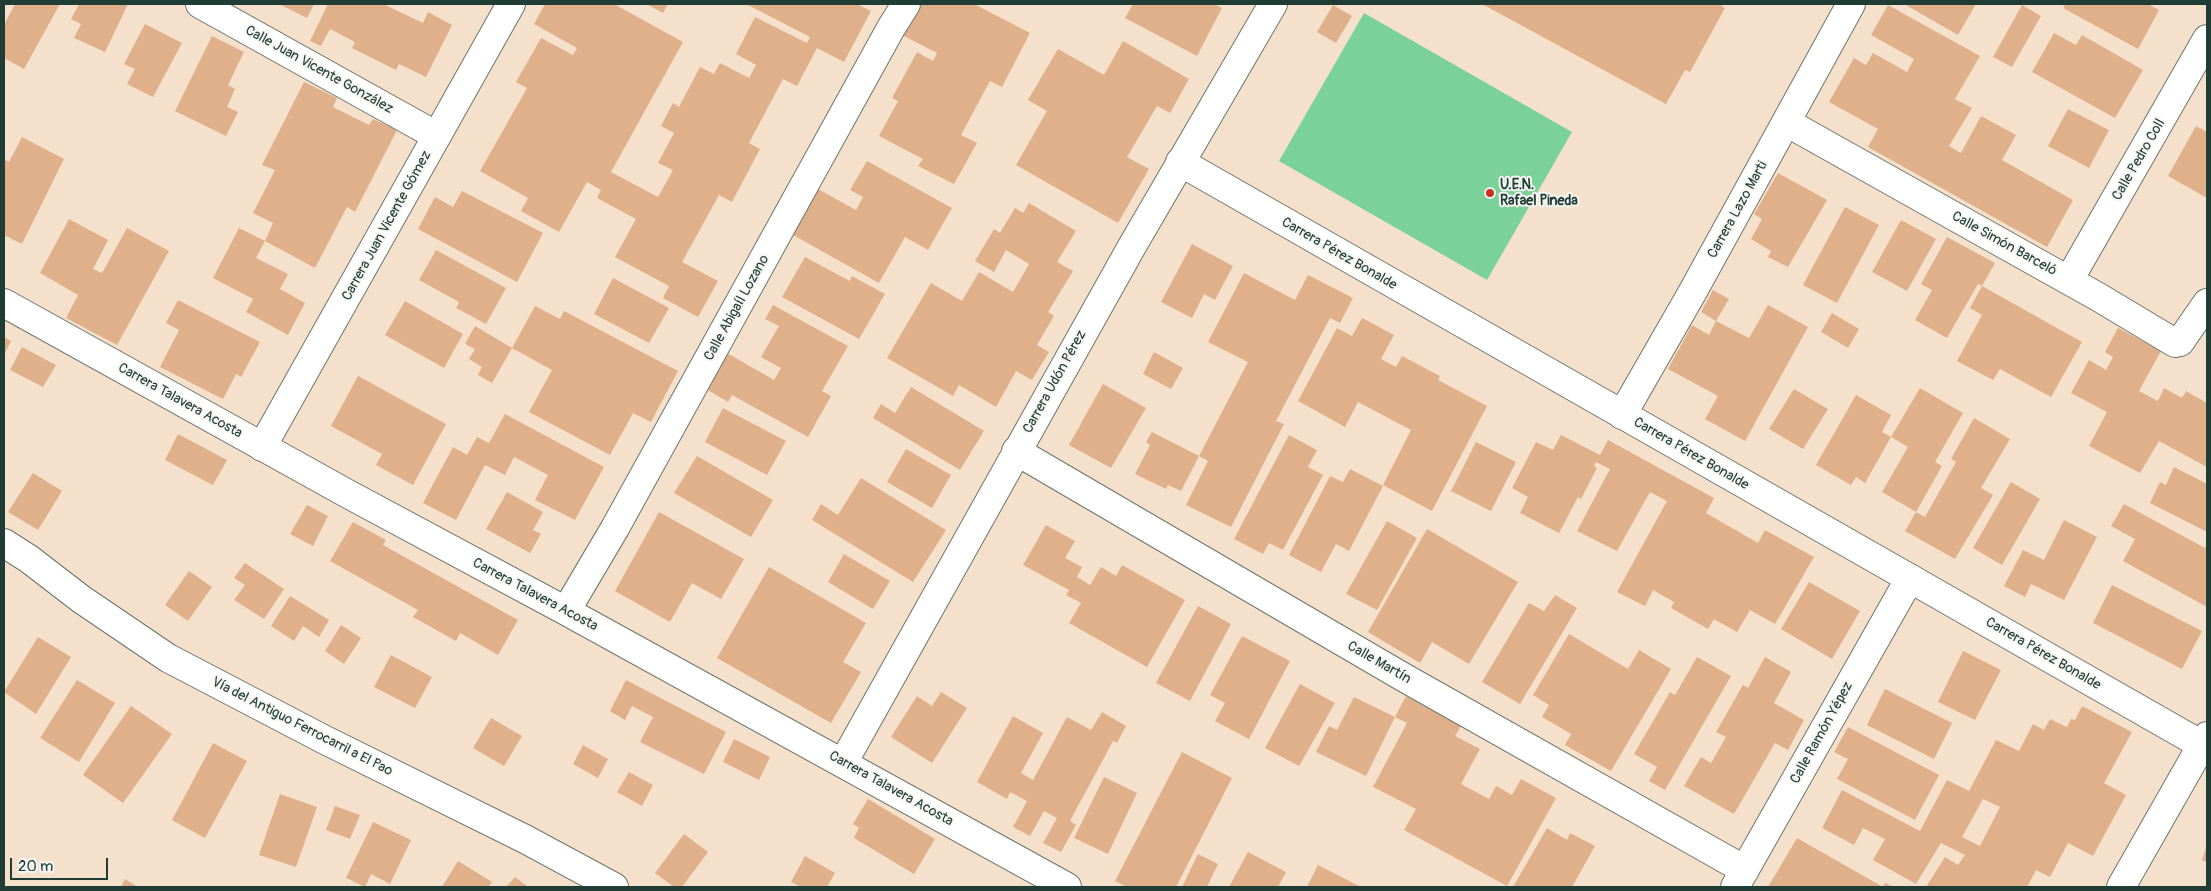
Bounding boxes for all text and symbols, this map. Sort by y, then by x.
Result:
street label: Calle Juan Vicente González [242,22,396,118]
street label: Calle Pedro Coll [2109,116,2169,204]
street label: Carrera Juan Vicente Gómez [339,148,435,304]
street label: Carrera Lazo Marti [1704,159,1772,261]
place label: U.E.N. Rafael Pineda [1500,177,1578,210]
marker: U.E.N. Rafael Pineda [1484,187,1496,199]
street label: Calle Simón Barceló [1949,208,2059,280]
street label: Carrera Pérez Bonalde [1278,214,1400,294]
street label: Calle Abigaíl Lozano [701,252,773,364]
street label: Carrera Udón Pérez [1020,328,1090,436]
street label: Carrera Talavera Acosta [115,360,245,442]
street label: Carrera Pérez Bonalde [1630,414,1752,494]
street label: Carrera Talavera Acosta [469,555,601,635]
street label: Carrera Pérez Bonalde [1982,614,2104,694]
street label: Calle Martín [1344,638,1414,688]
street label: Vía del Antiguo Ferrocarril a El Pao [209,674,395,780]
street label: Calle Ramón Yépez [1787,679,1857,787]
street label: Carrera Talavera Acosta [826,748,956,830]
scale bar [12,848,110,880]
text: 20 m [18,857,53,876]

